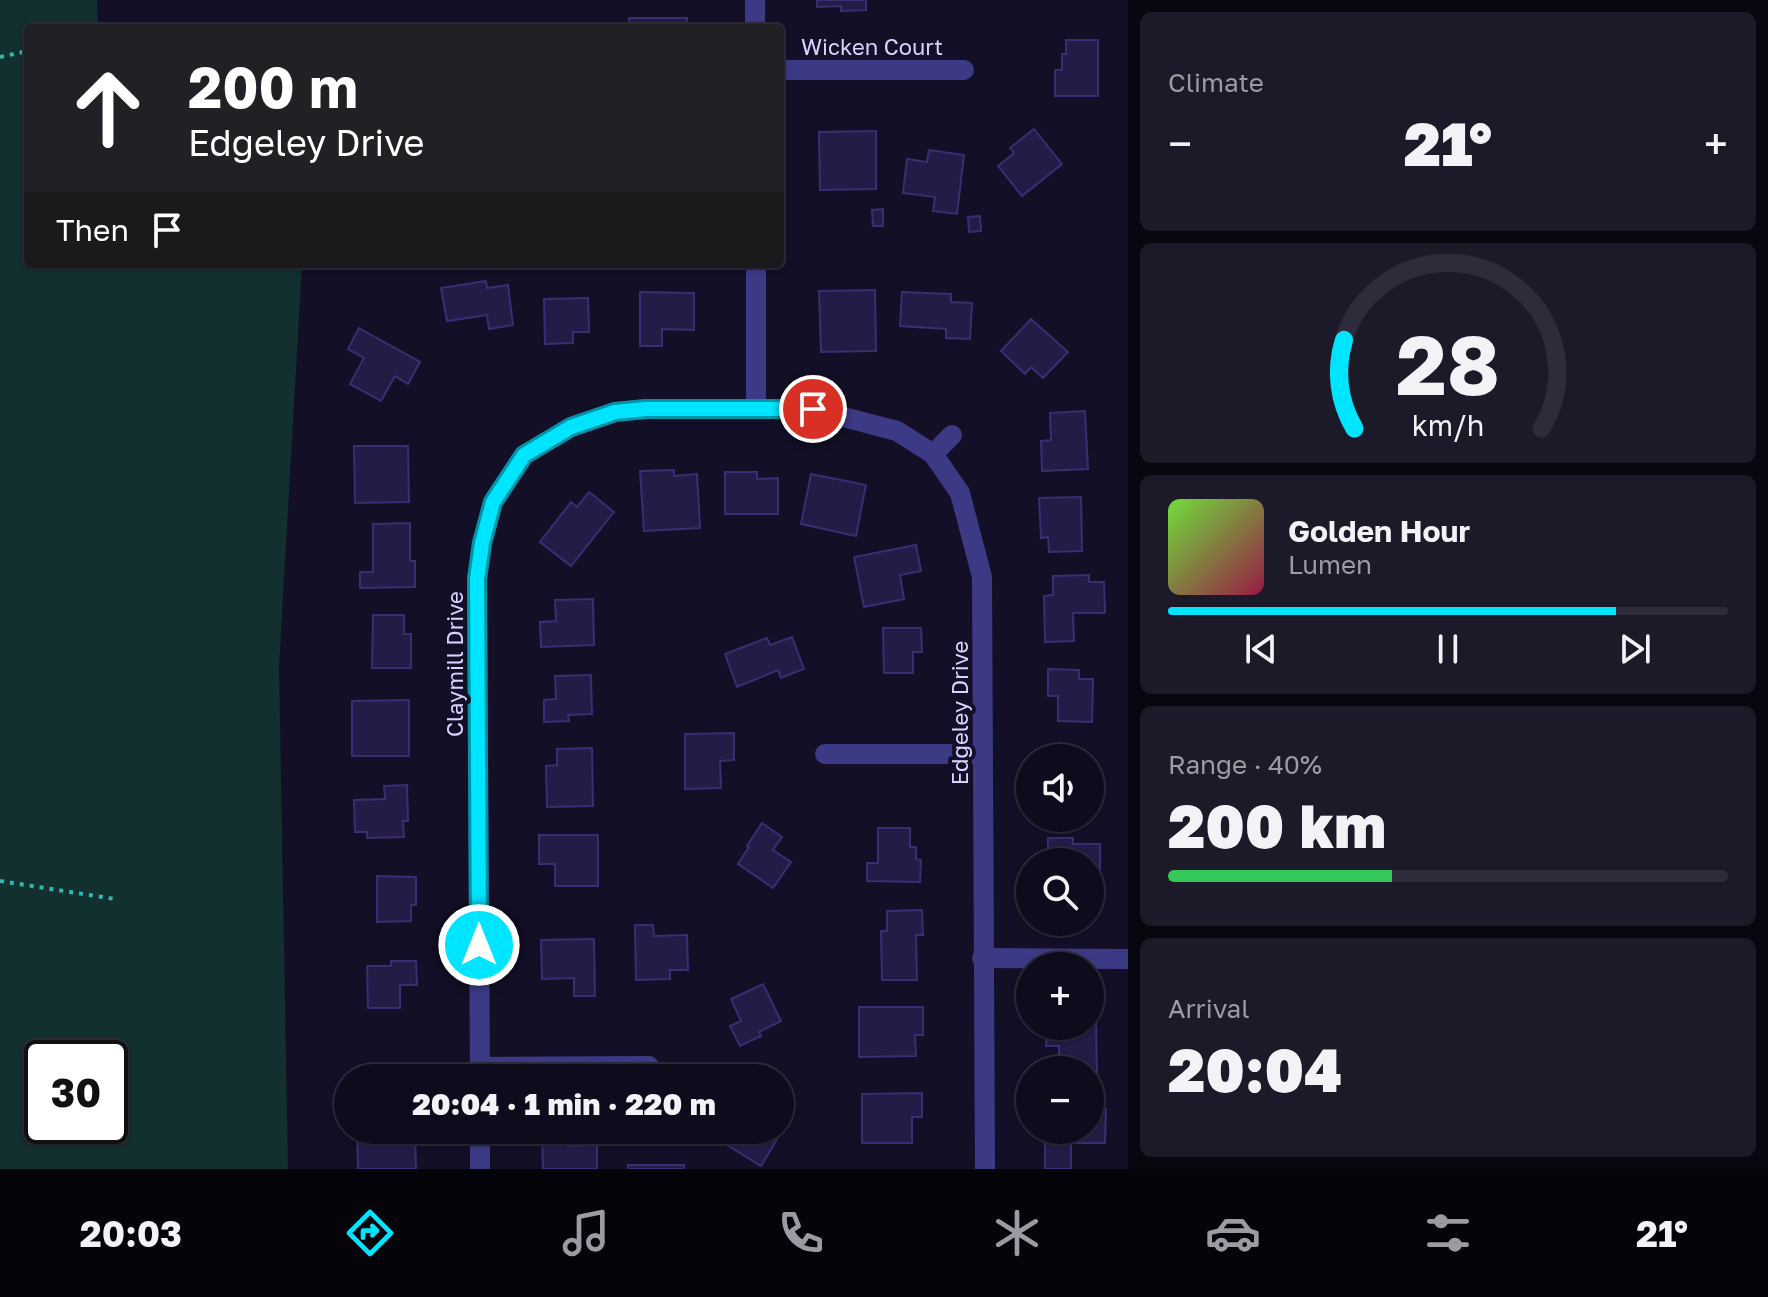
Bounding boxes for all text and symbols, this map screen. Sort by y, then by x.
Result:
street label: Wicken Court [801,33,943,60]
text: 200 m [188,53,358,120]
icon: ahead [56,56,160,160]
text: Climate [1168,67,1264,98]
text: 21° [1404,107,1492,179]
text: − [1168,117,1192,170]
text: + [1704,117,1728,170]
text: Edgeley Drive [188,121,424,164]
icon: arrive [145,208,189,252]
text: Then [56,212,129,248]
text: 28 [1396,313,1500,413]
pin [779,375,847,443]
icon: arrive [791,387,835,431]
text: km/h [1412,408,1484,442]
text: Golden Hour [1288,513,1470,549]
text: Lumen [1288,549,1372,580]
street label: Claymill Drive [441,591,468,737]
icon: previous [1239,627,1283,671]
icon: pause [1426,627,1470,671]
icon: next [1613,627,1657,671]
street label: Edgeley Drive [946,641,973,785]
map controls [1016,744,1104,1144]
button: sound [1016,744,1104,832]
text: Range · 40% [1168,749,1322,780]
text: 200 km [1168,789,1386,861]
button: search [1016,848,1104,936]
position arrow [437,903,521,987]
button: + [1016,952,1104,1040]
text: Arrival [1168,993,1249,1024]
text: 20:04 [1168,1033,1342,1105]
speed limit sign: 30 [24,1040,128,1144]
button: − [1016,1056,1104,1144]
text: 20:04 · 1 min · 220 m [412,1086,716,1122]
icon: directions [342,1205,398,1261]
icon: music [558,1205,614,1261]
icon: phone [773,1205,829,1261]
icon: climate [989,1205,1045,1261]
icon: car [1205,1205,1261,1261]
icon: filters [1420,1205,1476,1261]
text: 20:03 [80,1212,182,1255]
text: 21° [1636,1212,1688,1255]

